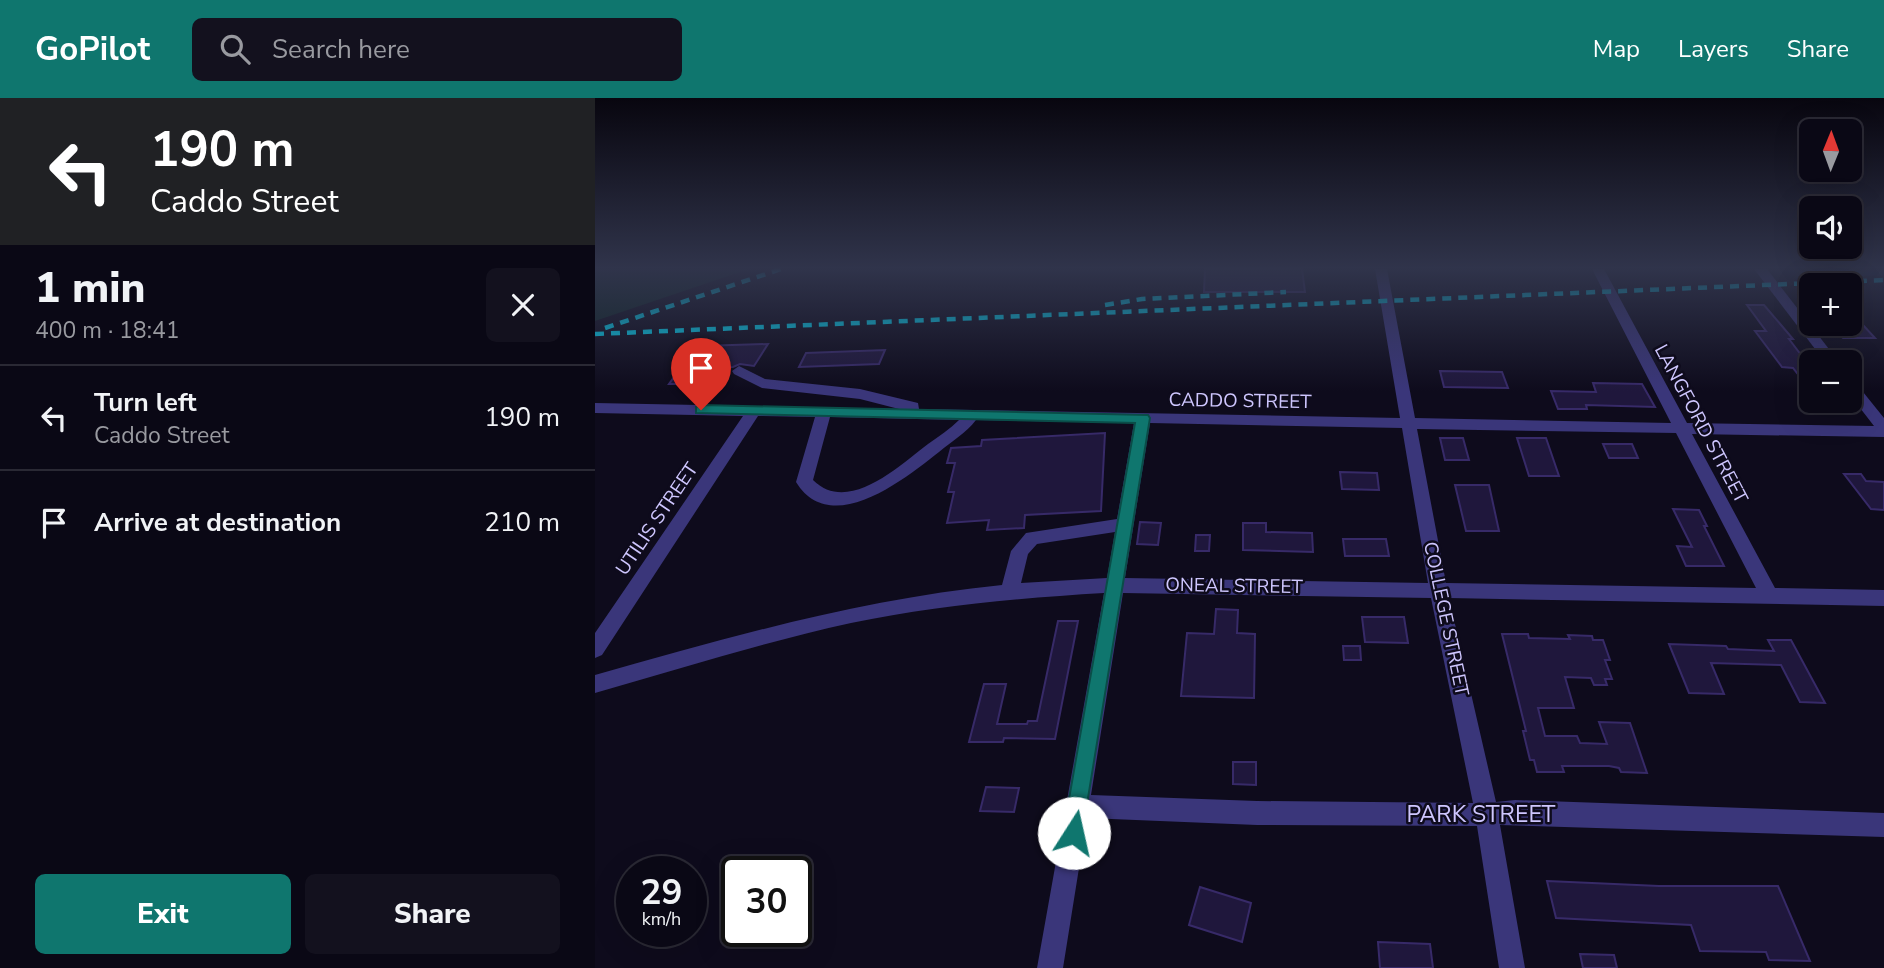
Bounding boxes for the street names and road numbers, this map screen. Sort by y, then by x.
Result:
street label: LANGFORD STREET [1648,340,1754,509]
street label: CADDO STREET [1168,387,1312,415]
street label: UTILIS STREET [610,457,705,580]
street label: COLLEGE STREET [1417,539,1475,699]
street label: ONEAL STREET [1165,572,1303,600]
street label: PARK STREET [1407,799,1556,830]

